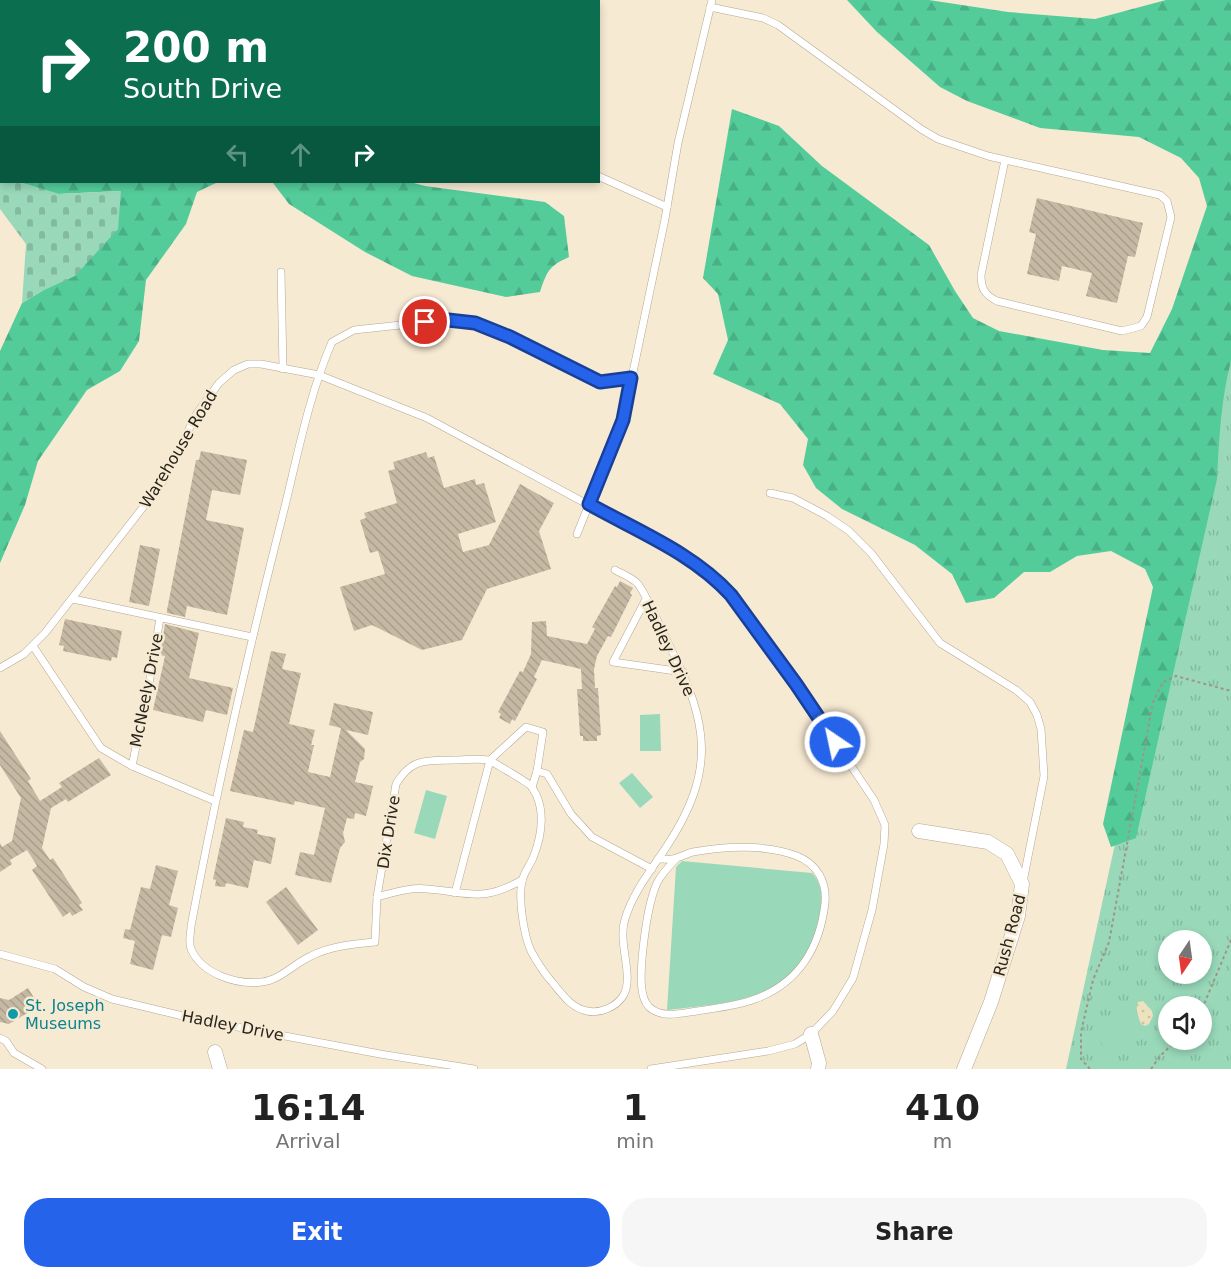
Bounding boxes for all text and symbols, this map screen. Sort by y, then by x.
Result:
text: 200 m [123,23,269,72]
icon: right [24,24,102,102]
text: South Drive [123,73,282,104]
icon: left [221,138,254,171]
icon: ahead [284,138,317,171]
icon: right [347,138,380,171]
pin [399,296,450,347]
icon: arrive [408,305,441,338]
street label: Warehouse Road [136,387,221,512]
street label: Hadley Drive [638,597,699,699]
street label: McNeely Drive [126,631,167,749]
position arrow [803,710,867,774]
street label: Dix Drive [373,794,404,870]
street label: Rush Road [989,892,1030,978]
north arrow [1158,930,1212,984]
map controls [1158,930,1212,1050]
place label: St. Joseph Museums [25,996,105,1033]
button: sound [1158,996,1212,1050]
street label: Hadley Drive [180,1006,286,1045]
marker: St. Joseph Museums [6,1007,20,1021]
text: 16:14 [251,1087,365,1128]
text: 1 [623,1087,648,1128]
text: 410 [905,1087,980,1128]
text: Arrival [276,1129,341,1153]
text: min [616,1129,654,1153]
text: m [933,1129,952,1153]
button: Exit [24,1198,610,1267]
button: Share [622,1198,1207,1267]

